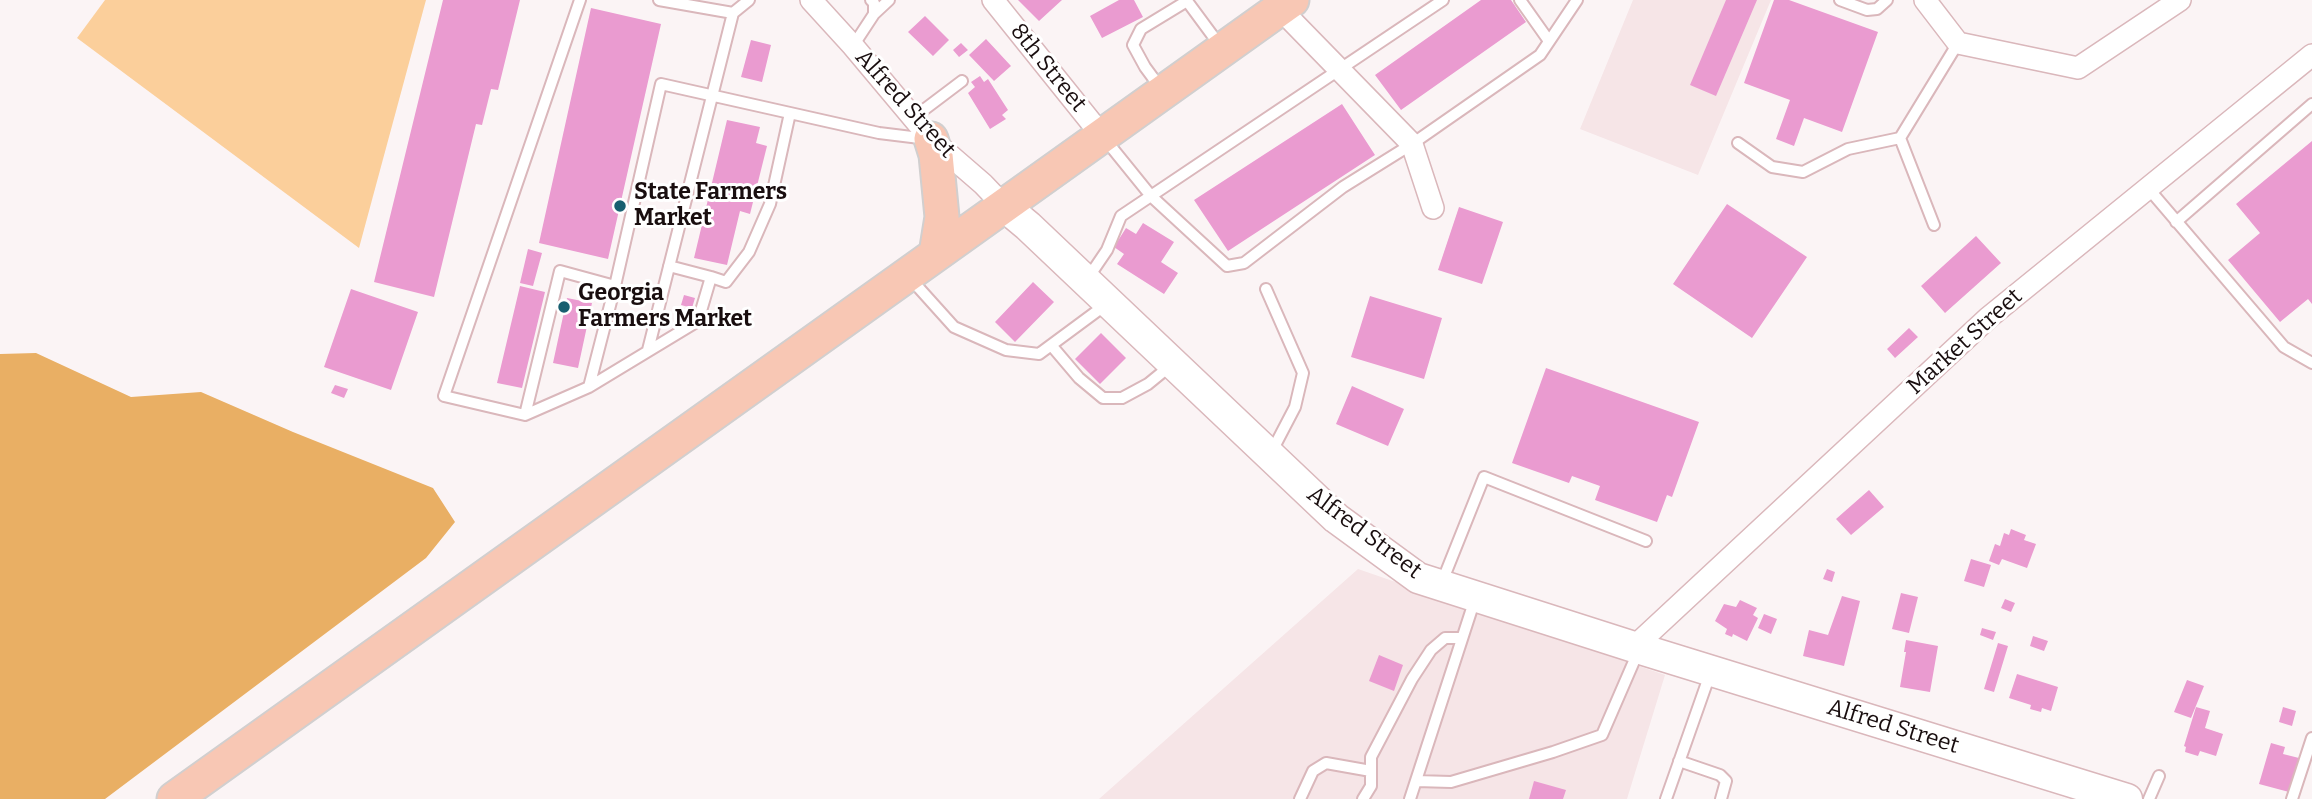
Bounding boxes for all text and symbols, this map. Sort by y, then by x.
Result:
street label: 8th Street [1004,18,1092,118]
street label: Alfred Street [849,44,961,164]
place label: State Farmers Market [634,179,787,233]
marker: State Farmers Market [612,198,628,214]
place label: Georgia Farmers Market [578,280,752,334]
street label: Market Street [1902,283,2028,401]
marker: Georgia Farmers Market [556,299,572,315]
street label: Alfred Street [1301,481,1427,585]
street label: Alfred Street [1824,694,1962,760]

